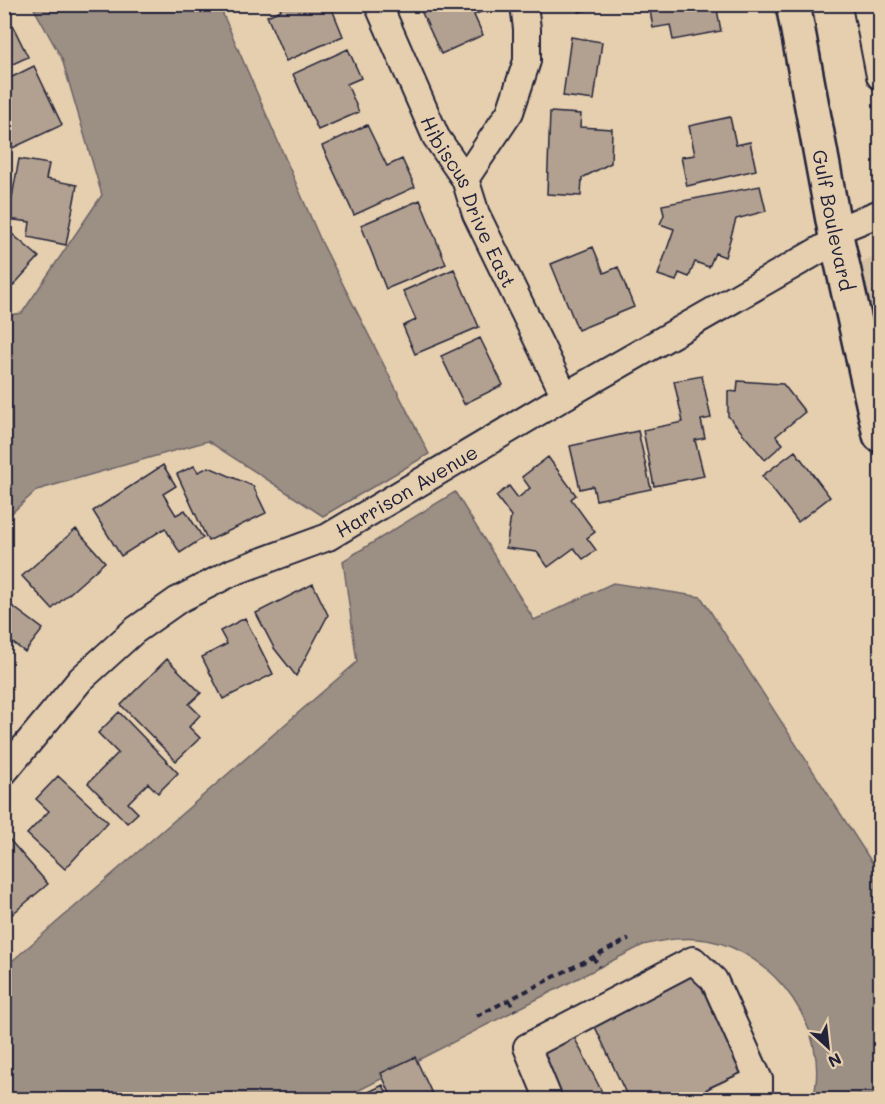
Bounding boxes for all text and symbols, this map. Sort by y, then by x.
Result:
street label: Hibiscus Drive East [415,112,523,292]
street label: Gulf Boulevard [807,147,861,293]
street label: Harrison Avenue [330,438,482,543]
north arrow [798,1017,858,1077]
text: N [825,1049,845,1073]

